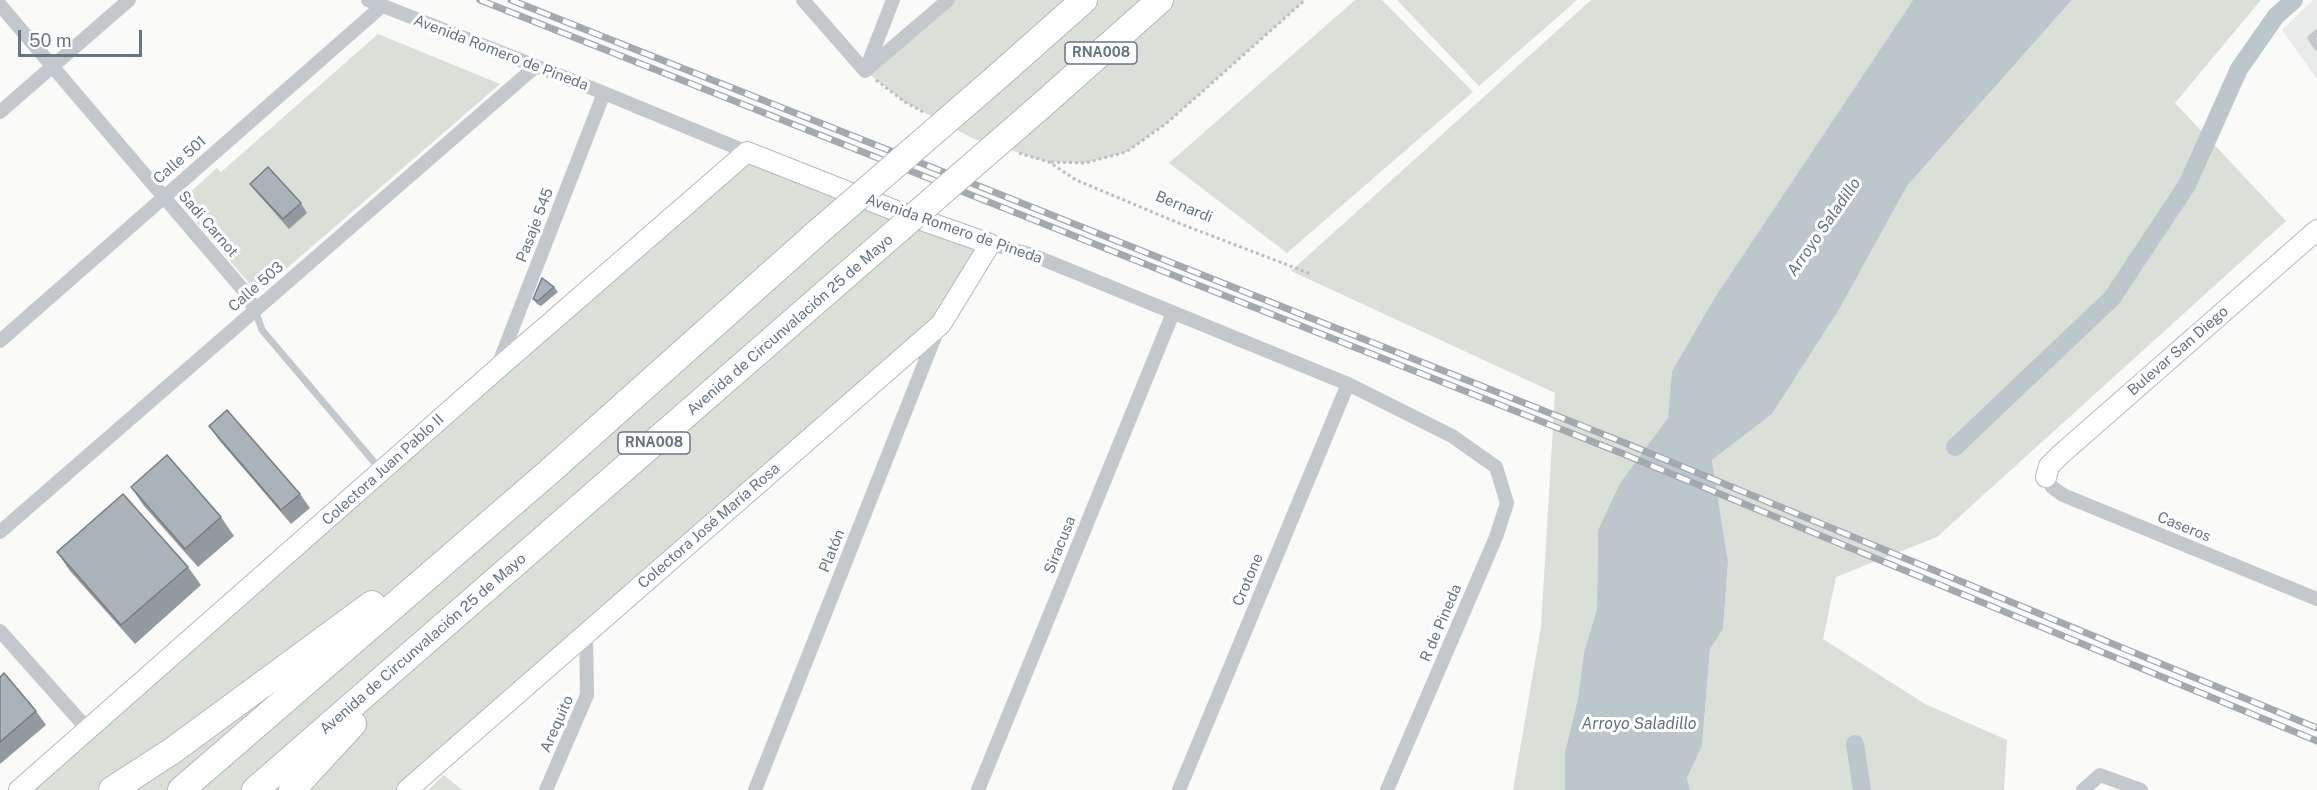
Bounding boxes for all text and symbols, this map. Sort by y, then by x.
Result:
street label: Avenida Romero de Pineda [411,11,591,95]
scale bar [21,18,146,56]
text: 50 m [29,30,72,51]
road number: RNA008 [1065,42,1137,64]
street label: Calle 501 [150,132,210,188]
water label: Arroyo Saladillo [1783,174,1865,280]
street label: Pasaje 545 [513,185,557,265]
street label: Sadi Carnot [174,187,242,261]
street label: Bernardi [1153,187,1215,227]
street label: Avenida Romero de Pineda [863,190,1045,268]
street label: Avenida de Circunvalación 25 de Mayo [683,231,897,419]
street label: Calle 503 [225,258,287,316]
street label: Bulevar San Diego [2124,302,2232,400]
street label: Colectora Juan Pablo II [318,411,448,529]
road number: RNA008 [618,432,690,454]
street label: Colectora José María Rosa [634,459,784,593]
street label: Caseros [2155,508,2213,546]
street label: Siracusa [1040,514,1080,576]
street label: Platón [815,527,849,575]
street label: Avenida de Circunvalación 25 de Mayo [316,550,530,738]
street label: Crotone [1229,551,1267,609]
street label: R de Pineda [1417,581,1465,665]
street label: Arequito [536,693,578,755]
water label: Arroyo Saladillo [1581,714,1697,734]

